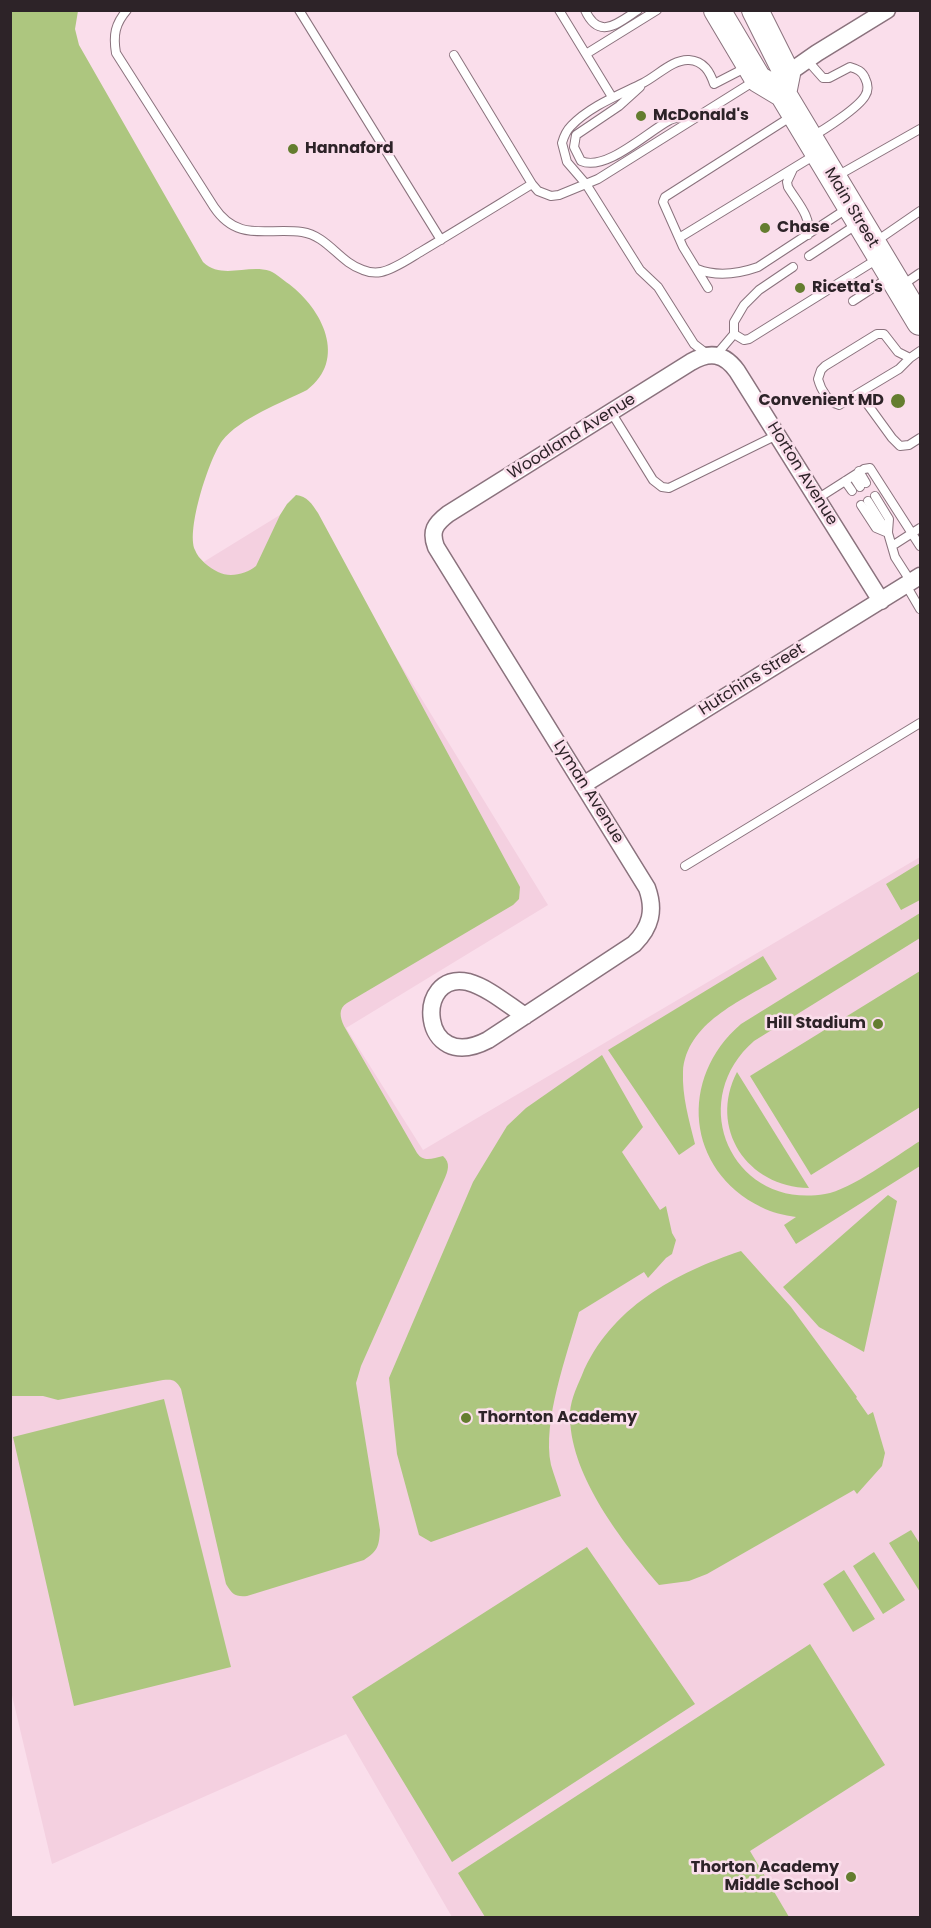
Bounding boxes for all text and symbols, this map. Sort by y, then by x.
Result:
place label: McDonald's [653,106,749,126]
marker: McDonald's [634,109,648,123]
place label: Hannaford [305,139,394,159]
marker: Hannaford [286,142,300,156]
street label: Main Street [820,165,882,251]
place label: Chase [777,218,830,238]
marker: Chase [758,221,772,235]
place label: Ricetta's [812,278,883,298]
marker: Ricetta's [793,281,807,295]
street label: Woodland Avenue [505,390,639,484]
place label: Convenient MD [759,391,884,411]
marker: Convenient MD [889,392,907,410]
street label: Horton Avenue [763,419,841,529]
street label: Hutchins Street [696,640,808,720]
street label: Lyman Avenue [549,737,627,847]
place label: Hill Stadium [766,1014,866,1034]
marker: Hill Stadium [871,1017,885,1031]
place label: Thornton Academy [478,1408,637,1428]
marker: Thornton Academy [459,1411,473,1425]
place label: Thorton Academy Middle School [691,1858,839,1896]
marker: Thorton Academy Middle School [844,1870,858,1884]

